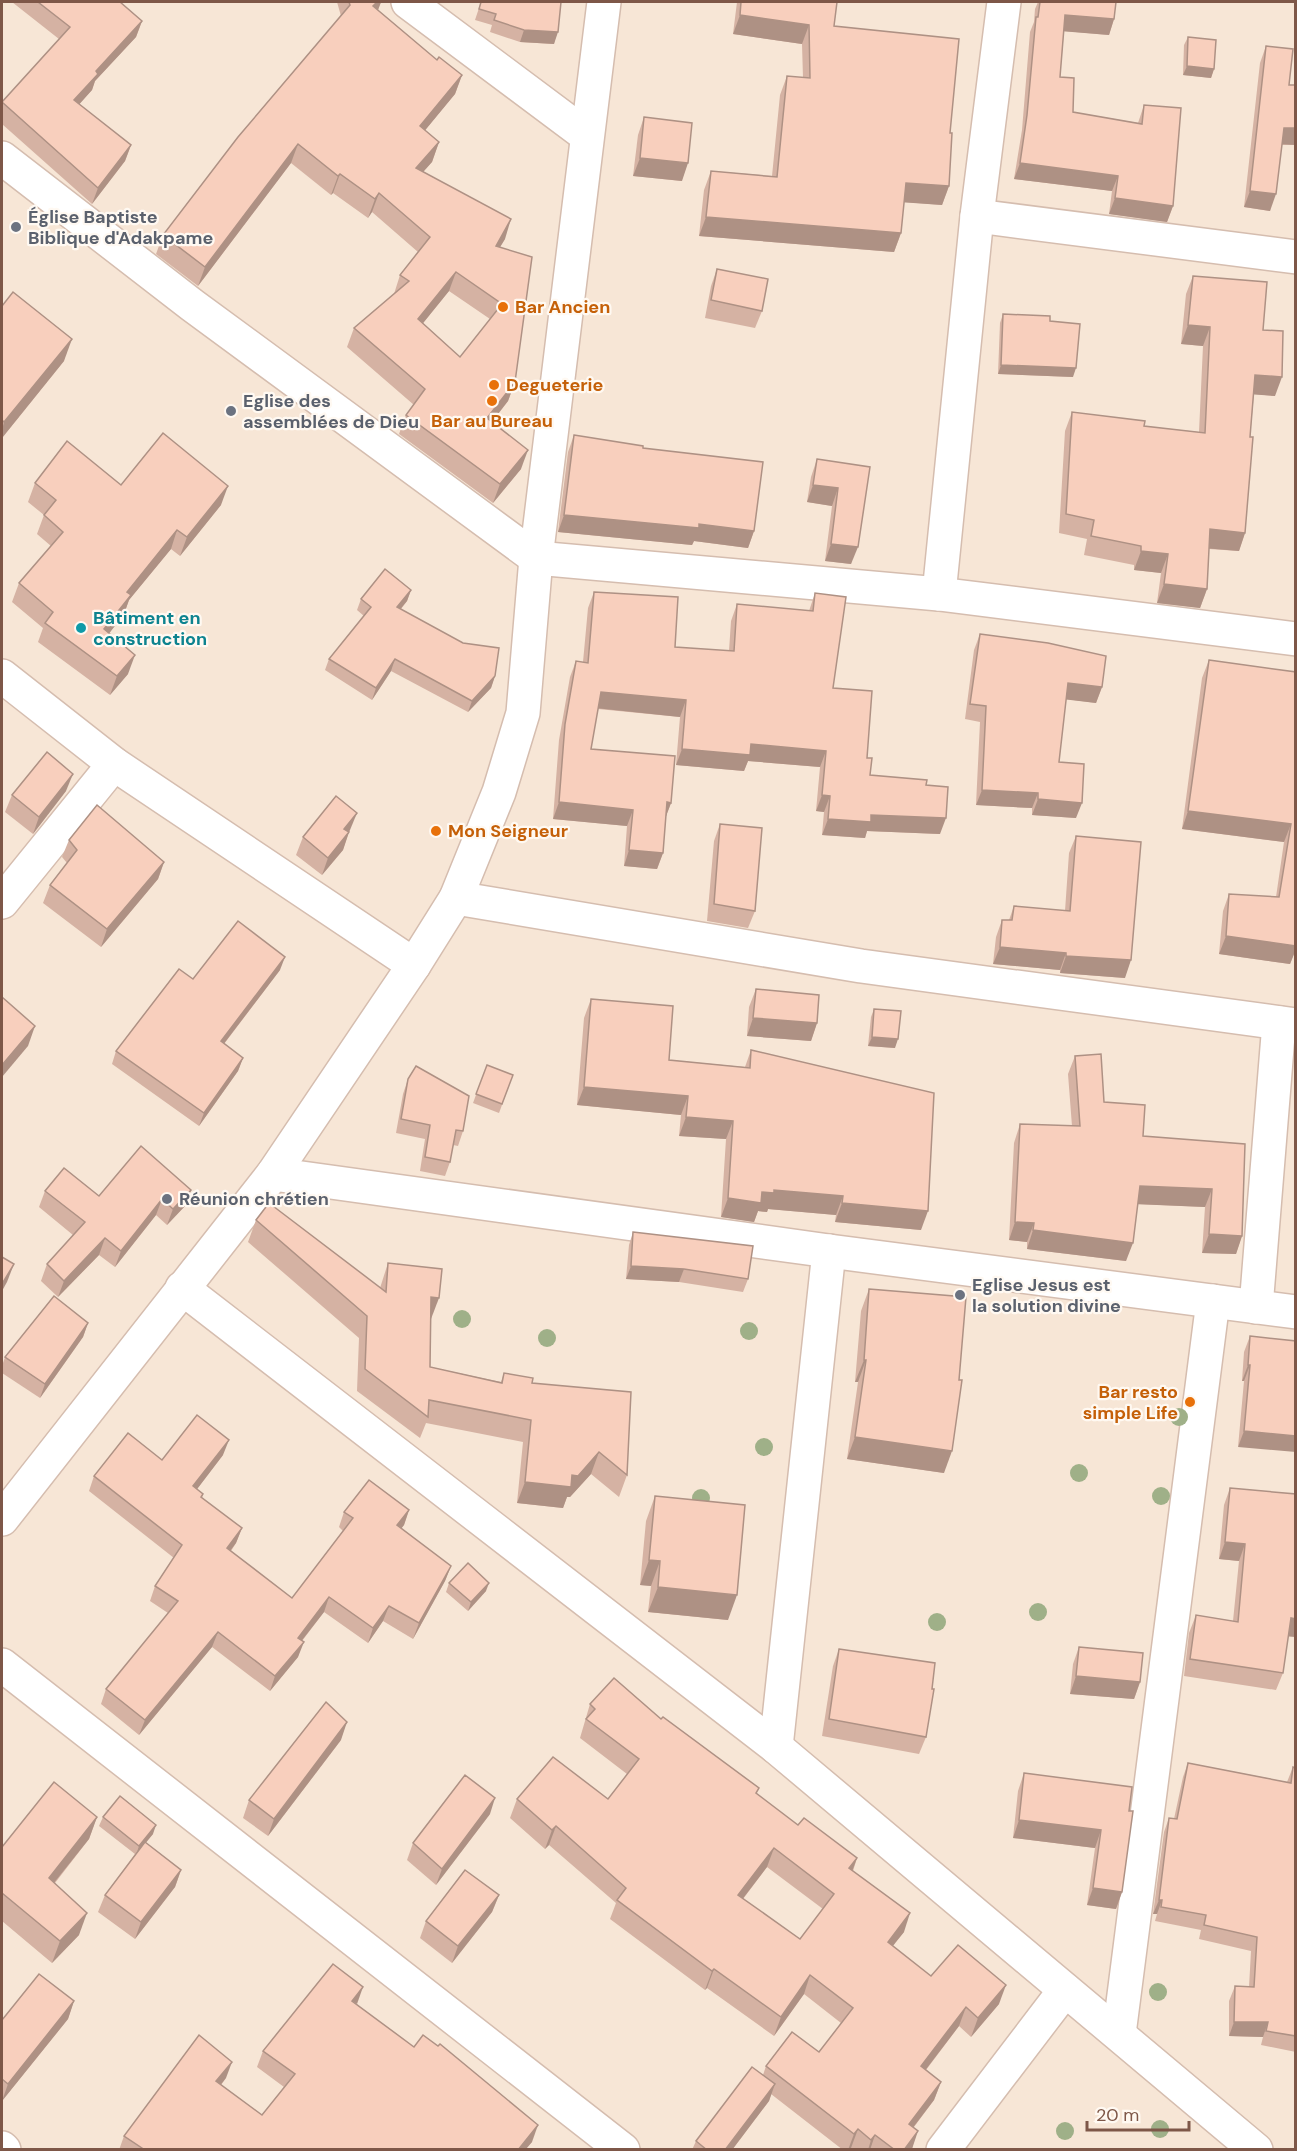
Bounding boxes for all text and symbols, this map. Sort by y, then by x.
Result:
place label: Église Baptiste Biblique d'Adakpame [28,205,213,250]
marker: Église Baptiste Biblique d'Adakpame [9,220,23,234]
place label: Bar Ancien [515,295,610,319]
marker: Bar Ancien [496,300,510,314]
place label: Degueterie [506,373,604,397]
marker: Degueterie [487,378,501,392]
place label: Eglise des assemblées de Dieu [243,389,419,434]
marker: Bar au Bureau [485,394,499,408]
marker: Eglise des assemblées de Dieu [224,404,238,418]
place label: Bar au Bureau [431,409,553,433]
place label: Bâtiment en construction [93,606,207,651]
marker: Bâtiment en construction [74,621,88,635]
place label: Mon Seigneur [448,819,568,843]
marker: Mon Seigneur [429,824,443,838]
place label: Réunion chrétien [179,1187,329,1211]
marker: Réunion chrétien [160,1192,174,1206]
place label: Eglise Jesus est la solution divine [972,1273,1121,1318]
marker: Eglise Jesus est la solution divine [953,1288,967,1302]
place label: Bar resto simple Life [1083,1380,1178,1425]
marker: Bar resto simple Life [1183,1395,1197,1409]
scale bar [1087,2094,1189,2132]
text: 20 m [1096,2103,1139,2127]

